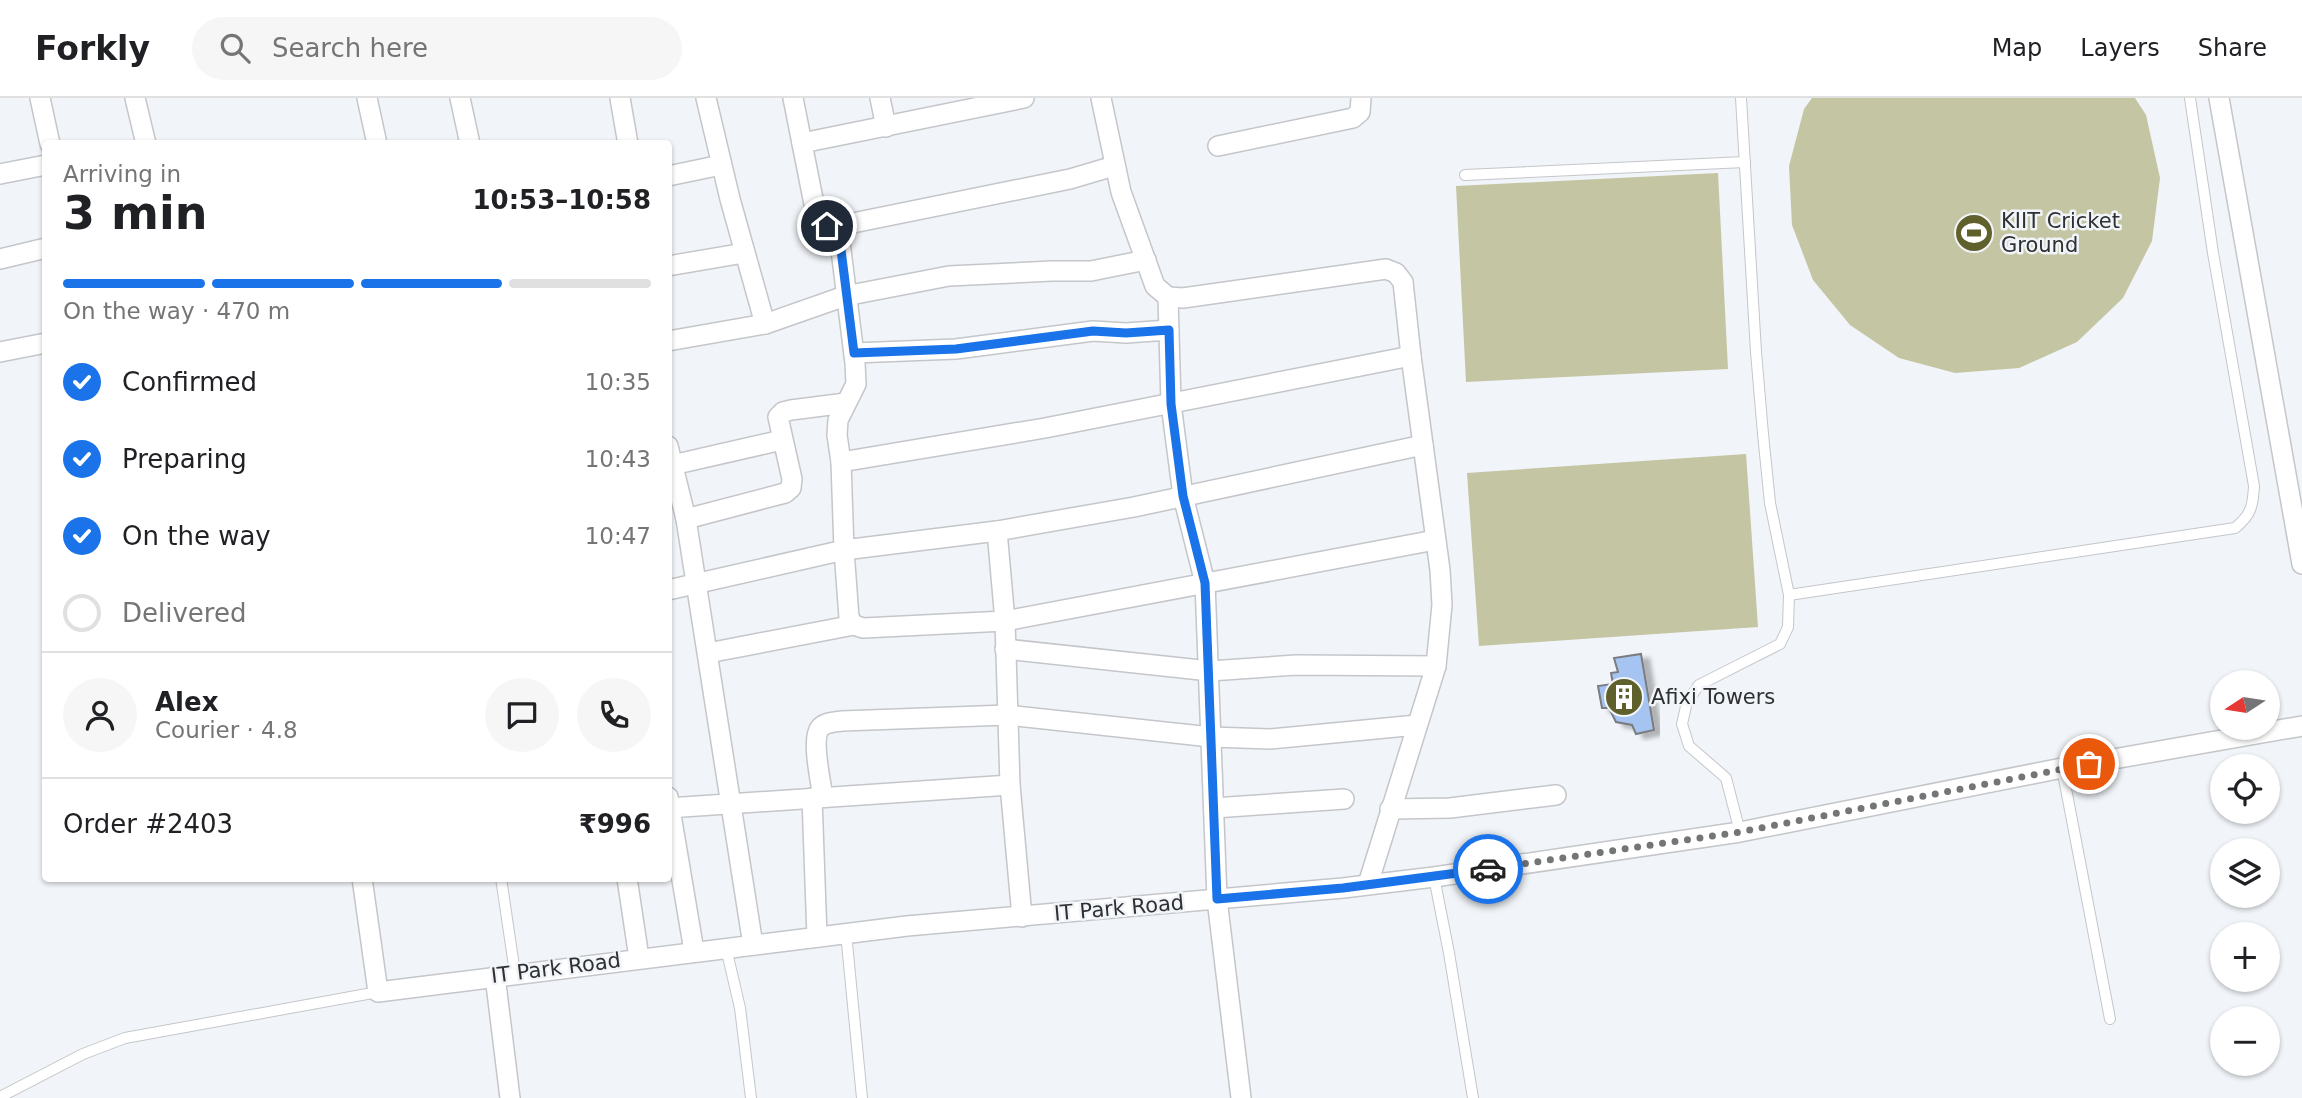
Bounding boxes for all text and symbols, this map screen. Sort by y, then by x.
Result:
search box [192,17,682,80]
text: Forkly [35,29,150,68]
icon: search [216,29,254,67]
text: Search here [272,33,428,63]
text: Map [1992,34,2042,62]
text: Layers [2080,34,2160,62]
text: Share [2198,34,2267,62]
text: Arriving in [63,161,181,187]
text: 10:53–10:58 [472,185,651,215]
text: 3 min [63,186,207,240]
pin [797,196,857,256]
icon: home [808,207,846,245]
place label: KIIT Cricket Ground [2001,209,2120,257]
sports icon: KIIT Cricket Ground [1953,212,1995,254]
text: On the way · 470 m [63,298,290,324]
icon: check [63,363,101,401]
text: Confirmed [122,367,257,397]
text: 10:35 [585,369,651,395]
icon: check [63,440,101,478]
text: Preparing [122,444,247,474]
text: 10:43 [585,446,651,472]
icon: check [63,517,101,555]
text: On the way [122,521,271,551]
text: 10:47 [585,523,651,549]
text: Delivered [122,598,246,628]
north arrow [2210,670,2280,740]
map controls [2210,670,2280,1076]
building icon: Afixi Towers [1603,676,1645,718]
button: person [63,678,137,752]
button: chat [485,678,559,752]
button: phone [577,678,651,752]
place label: Afixi Towers [1651,685,1775,709]
text: Alex [155,687,218,717]
text: Courier · 4.8 [155,717,298,743]
pin [2059,734,2119,794]
icon: bag [2070,745,2108,783]
button: locate [2210,754,2280,824]
text: Order #2403 [63,809,233,839]
text: ₹996 [579,809,651,839]
courier [1453,834,1523,904]
button: layers [2210,838,2280,908]
icon: car [1469,850,1507,888]
street label: IT Park Road [1053,890,1185,926]
button: + [2210,922,2280,992]
street label: IT Park Road [490,948,622,988]
button: − [2210,1006,2280,1076]

